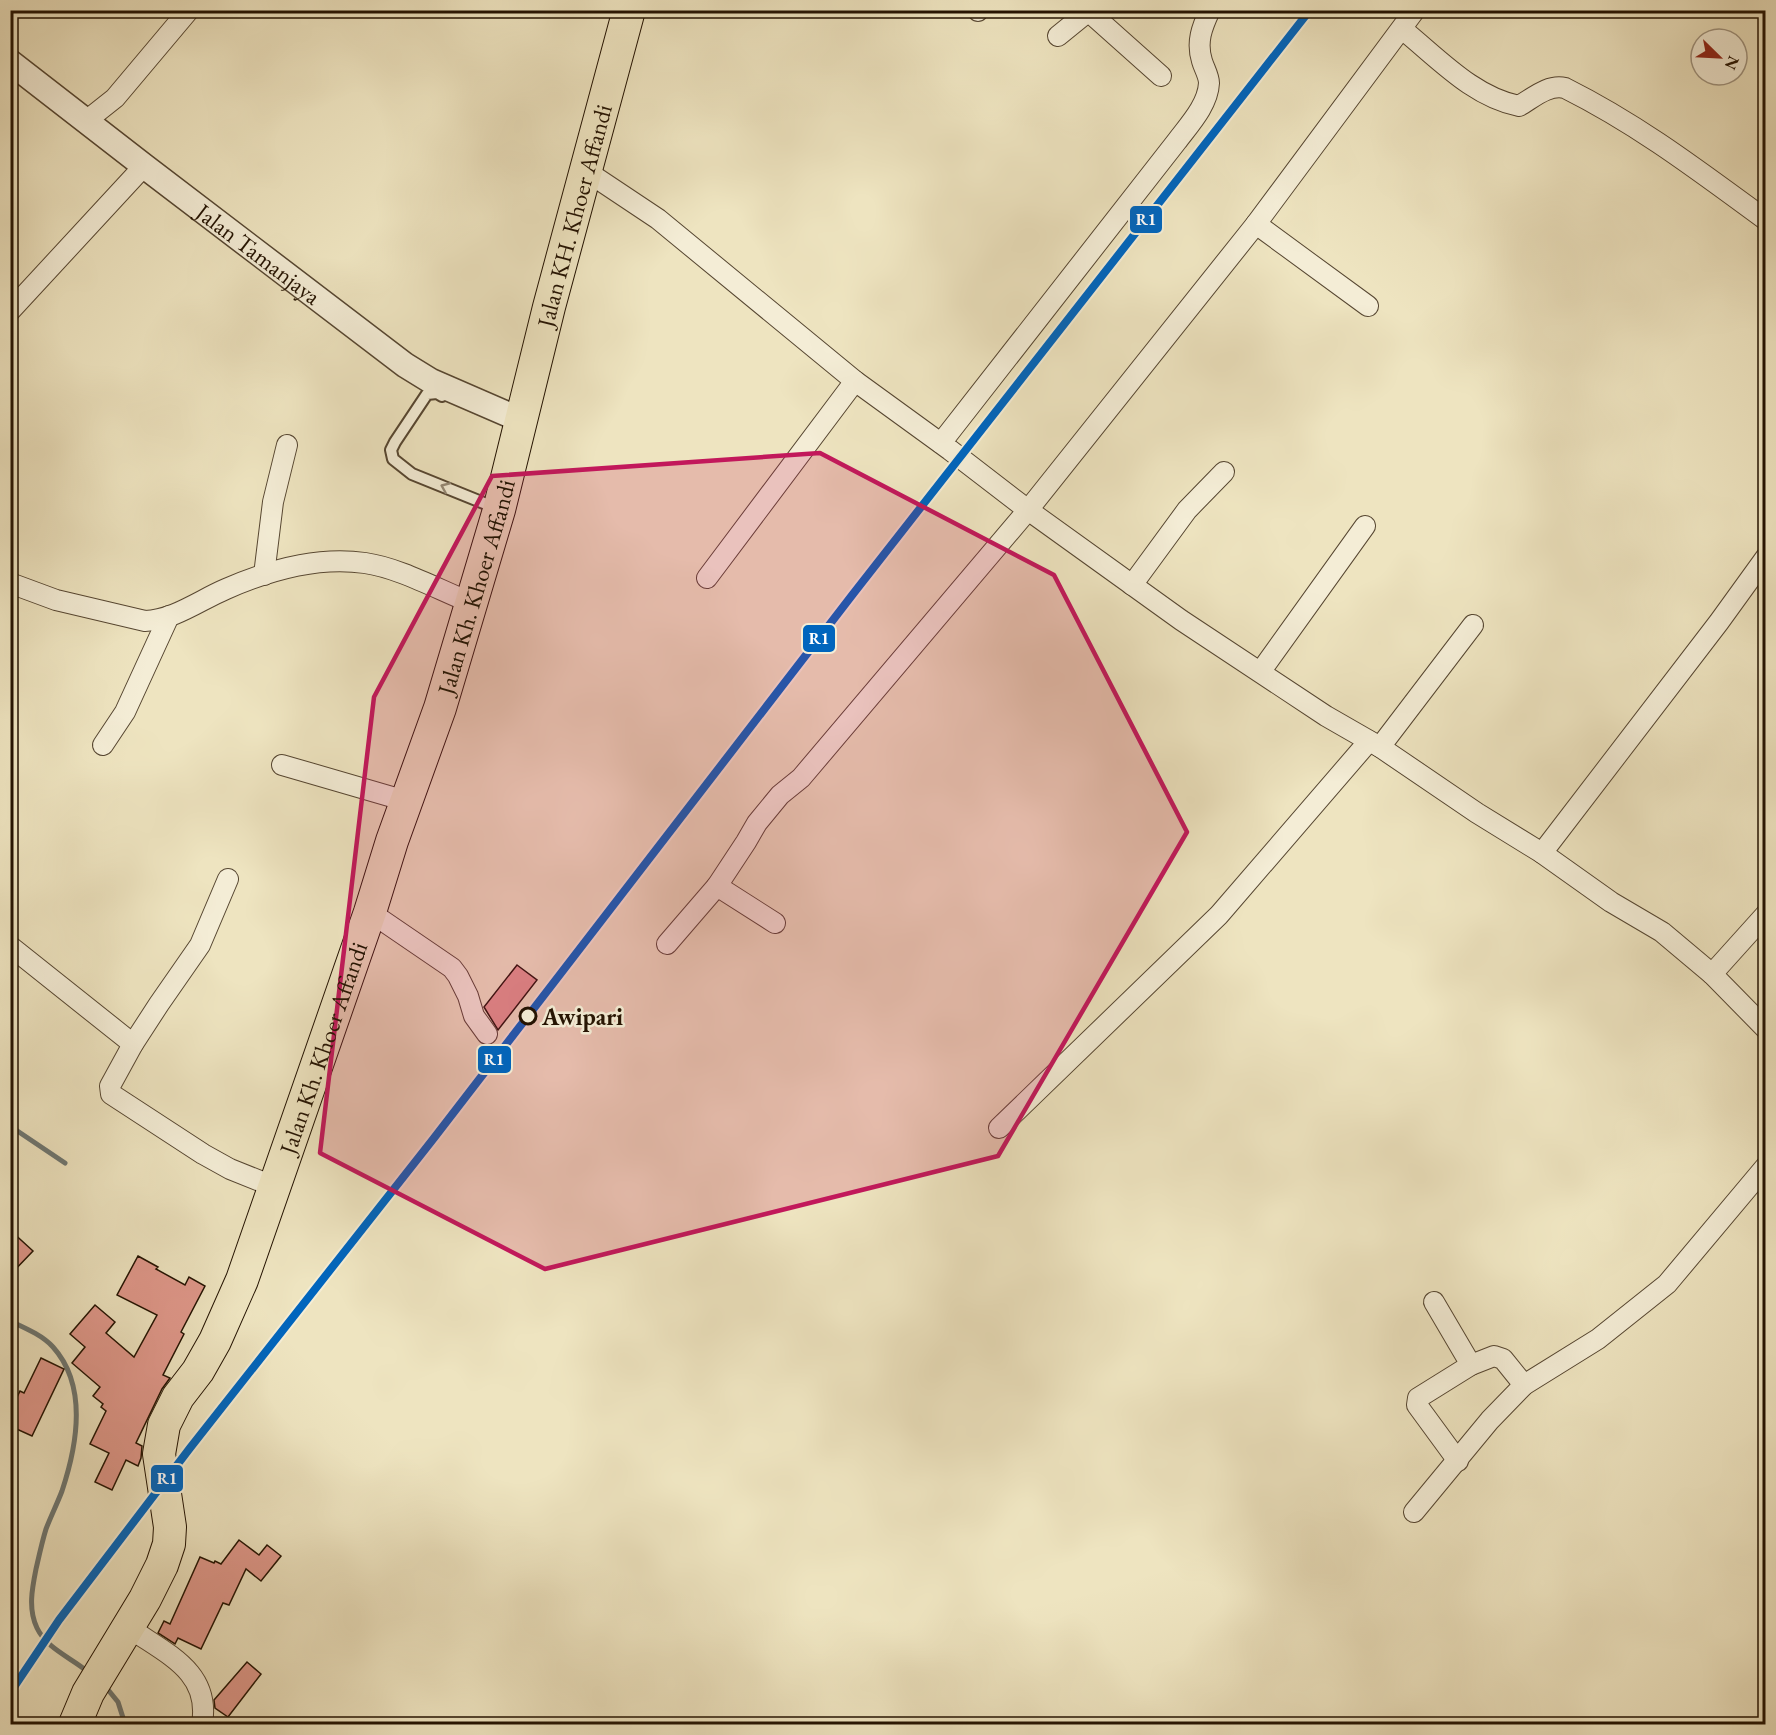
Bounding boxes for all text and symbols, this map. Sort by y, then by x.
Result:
north arrow [1689,27,1749,87]
text: N [1720,53,1744,73]
street label: Jalan KH. Khoer Affandi [529,101,618,332]
street label: Jalan Tamanjaya [188,195,328,311]
line badge: R1 [1129,205,1163,234]
text: R1 [1136,209,1156,230]
street label: Jalan Kh. Khoer Affandi [429,476,522,700]
one-way arrow [440,482,451,494]
line badge: R1 [802,624,836,653]
text: R1 [809,628,829,649]
street label: Jalan Kh. Khoer Affandi [271,938,374,1160]
place label: Awipari [541,1001,623,1032]
marker: Awipari [519,1007,537,1025]
line badge: R1 [477,1045,512,1074]
text: R1 [484,1049,504,1070]
line badge: R1 [150,1464,184,1493]
text: R1 [157,1468,177,1489]

